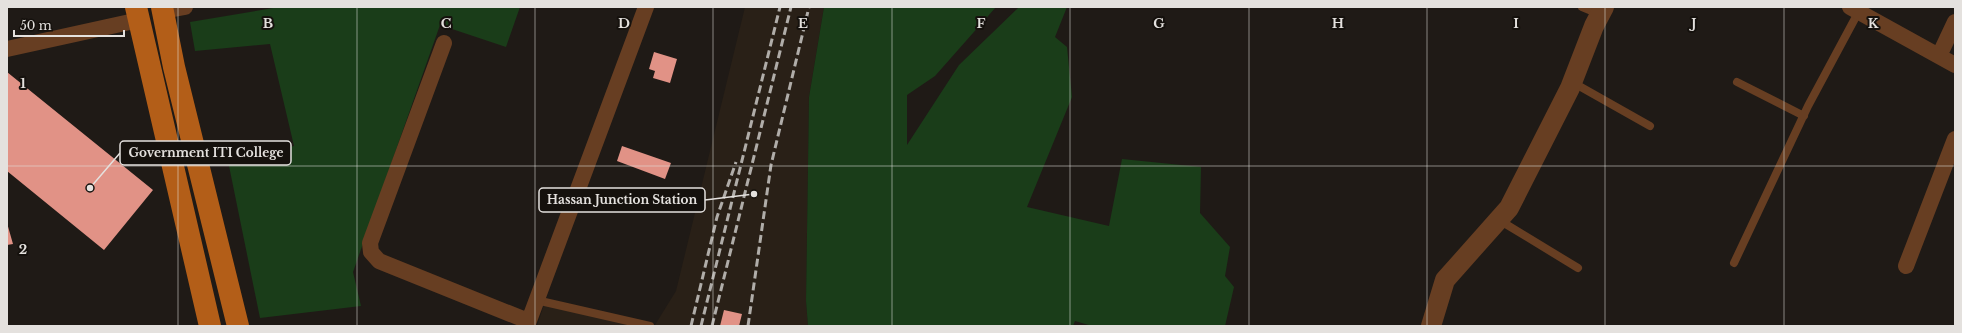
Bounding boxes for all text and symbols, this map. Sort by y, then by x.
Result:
scale bar [14,12,124,38]
text: B [263,15,273,32]
text: C [441,15,452,32]
text: D [618,15,630,32]
text: E [798,15,808,32]
text: F [977,15,986,32]
text: G [1153,15,1165,32]
text: H [1332,15,1344,32]
text: I [1513,15,1519,32]
text: J [1688,15,1697,32]
text: K [1868,15,1879,32]
text: 50 m [20,18,52,33]
text: 1 [20,75,26,92]
callout: Government ITI College [120,141,291,165]
text: Government ITI College [129,145,283,160]
callout: Hassan Junction Station [539,188,705,212]
text: Hassan Junction Station [547,192,698,207]
text: 2 [19,241,27,258]

